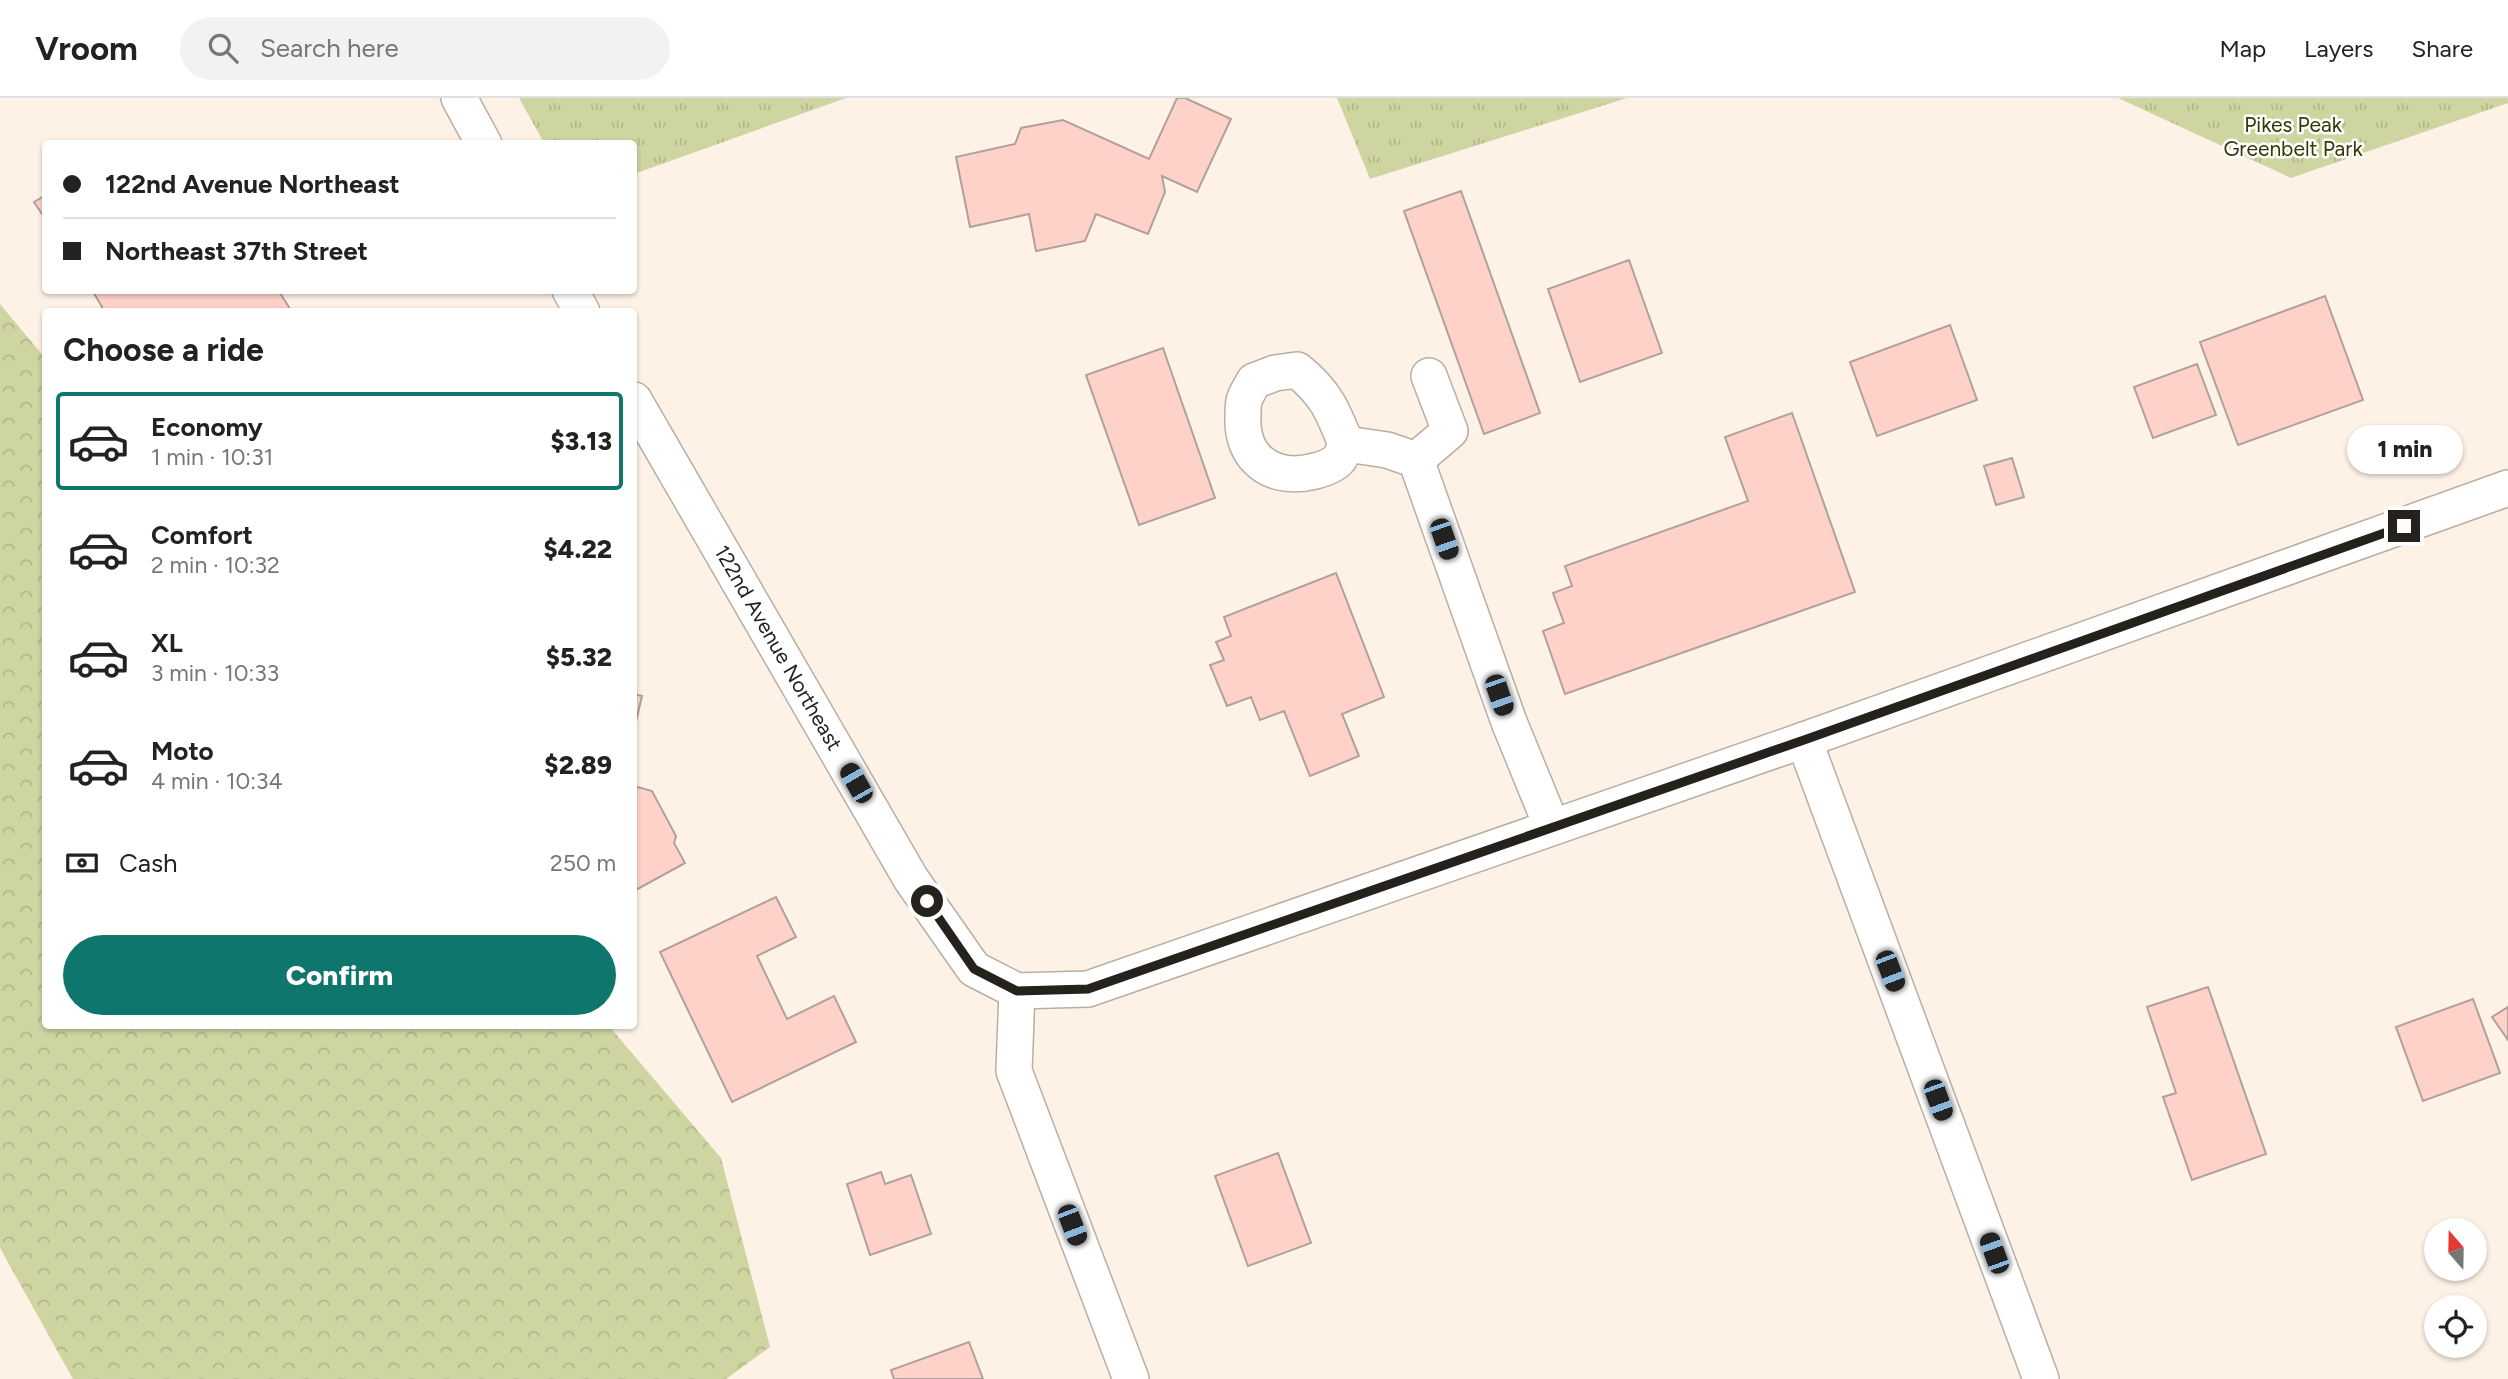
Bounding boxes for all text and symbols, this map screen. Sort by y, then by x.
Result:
search box [180,17,670,80]
text: Vroom [35,29,138,68]
icon: search [204,29,242,67]
text: Search here [260,32,399,64]
text: Map [2219,34,2266,63]
text: Layers [2304,34,2373,63]
text: Share [2411,34,2473,63]
park label: Pikes Peak Greenbelt Park [2223,112,2363,161]
text: 122nd Avenue Northeast [105,168,400,200]
text: Northeast 37th Street [105,235,368,267]
text: Choose a ride [63,331,264,369]
icon: car [67,410,130,473]
text: Economy [151,411,263,443]
callout: 1 min [2346,424,2462,474]
text: $3.13 [551,425,612,457]
text: 1 min [2378,435,2432,463]
text: 1 min · 10:31 [151,443,273,471]
route end [2388,510,2420,542]
car [1428,516,1461,562]
icon: car [67,518,130,581]
text: Comfort [151,519,253,551]
text: $4.22 [544,533,612,565]
street label: 122nd Avenue Northeast [709,541,847,755]
text: 2 min · 10:32 [151,551,280,579]
icon: car [67,626,130,689]
text: XL [151,627,183,659]
text: $5.32 [546,641,612,673]
text: 3 min · 10:33 [151,659,279,687]
car [1483,672,1516,718]
icon: car [67,734,130,797]
text: Moto [151,735,214,767]
text: $2.89 [544,749,612,781]
car [837,760,876,806]
text: 4 min · 10:34 [151,767,283,795]
icon: cash [63,844,101,882]
text: Cash [119,847,178,879]
text: 250 m [550,849,616,877]
route start [911,885,943,917]
button: Confirm [63,935,616,1015]
car [1873,948,1908,994]
car [1921,1077,1956,1123]
car [1055,1202,1090,1248]
north arrow [2424,1218,2487,1281]
map controls [2424,1218,2487,1358]
car [1977,1230,2012,1276]
button: locate [2424,1295,2487,1358]

